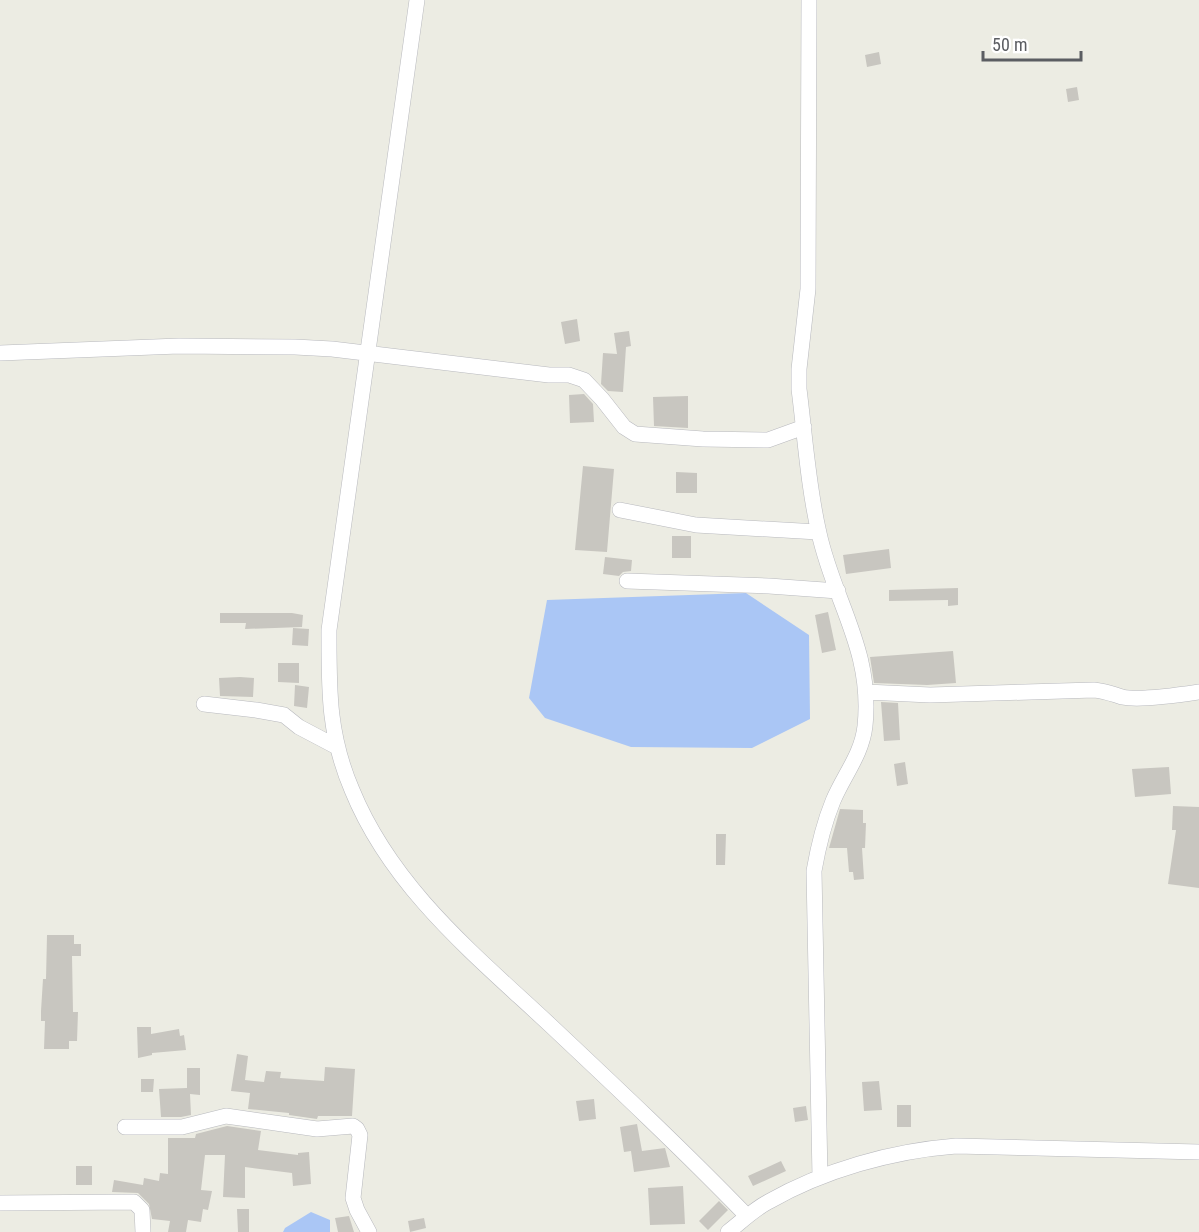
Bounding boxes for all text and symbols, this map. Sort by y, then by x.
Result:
scale bar [983,24,1080,62]
text: 50 m [992,34,1027,55]

